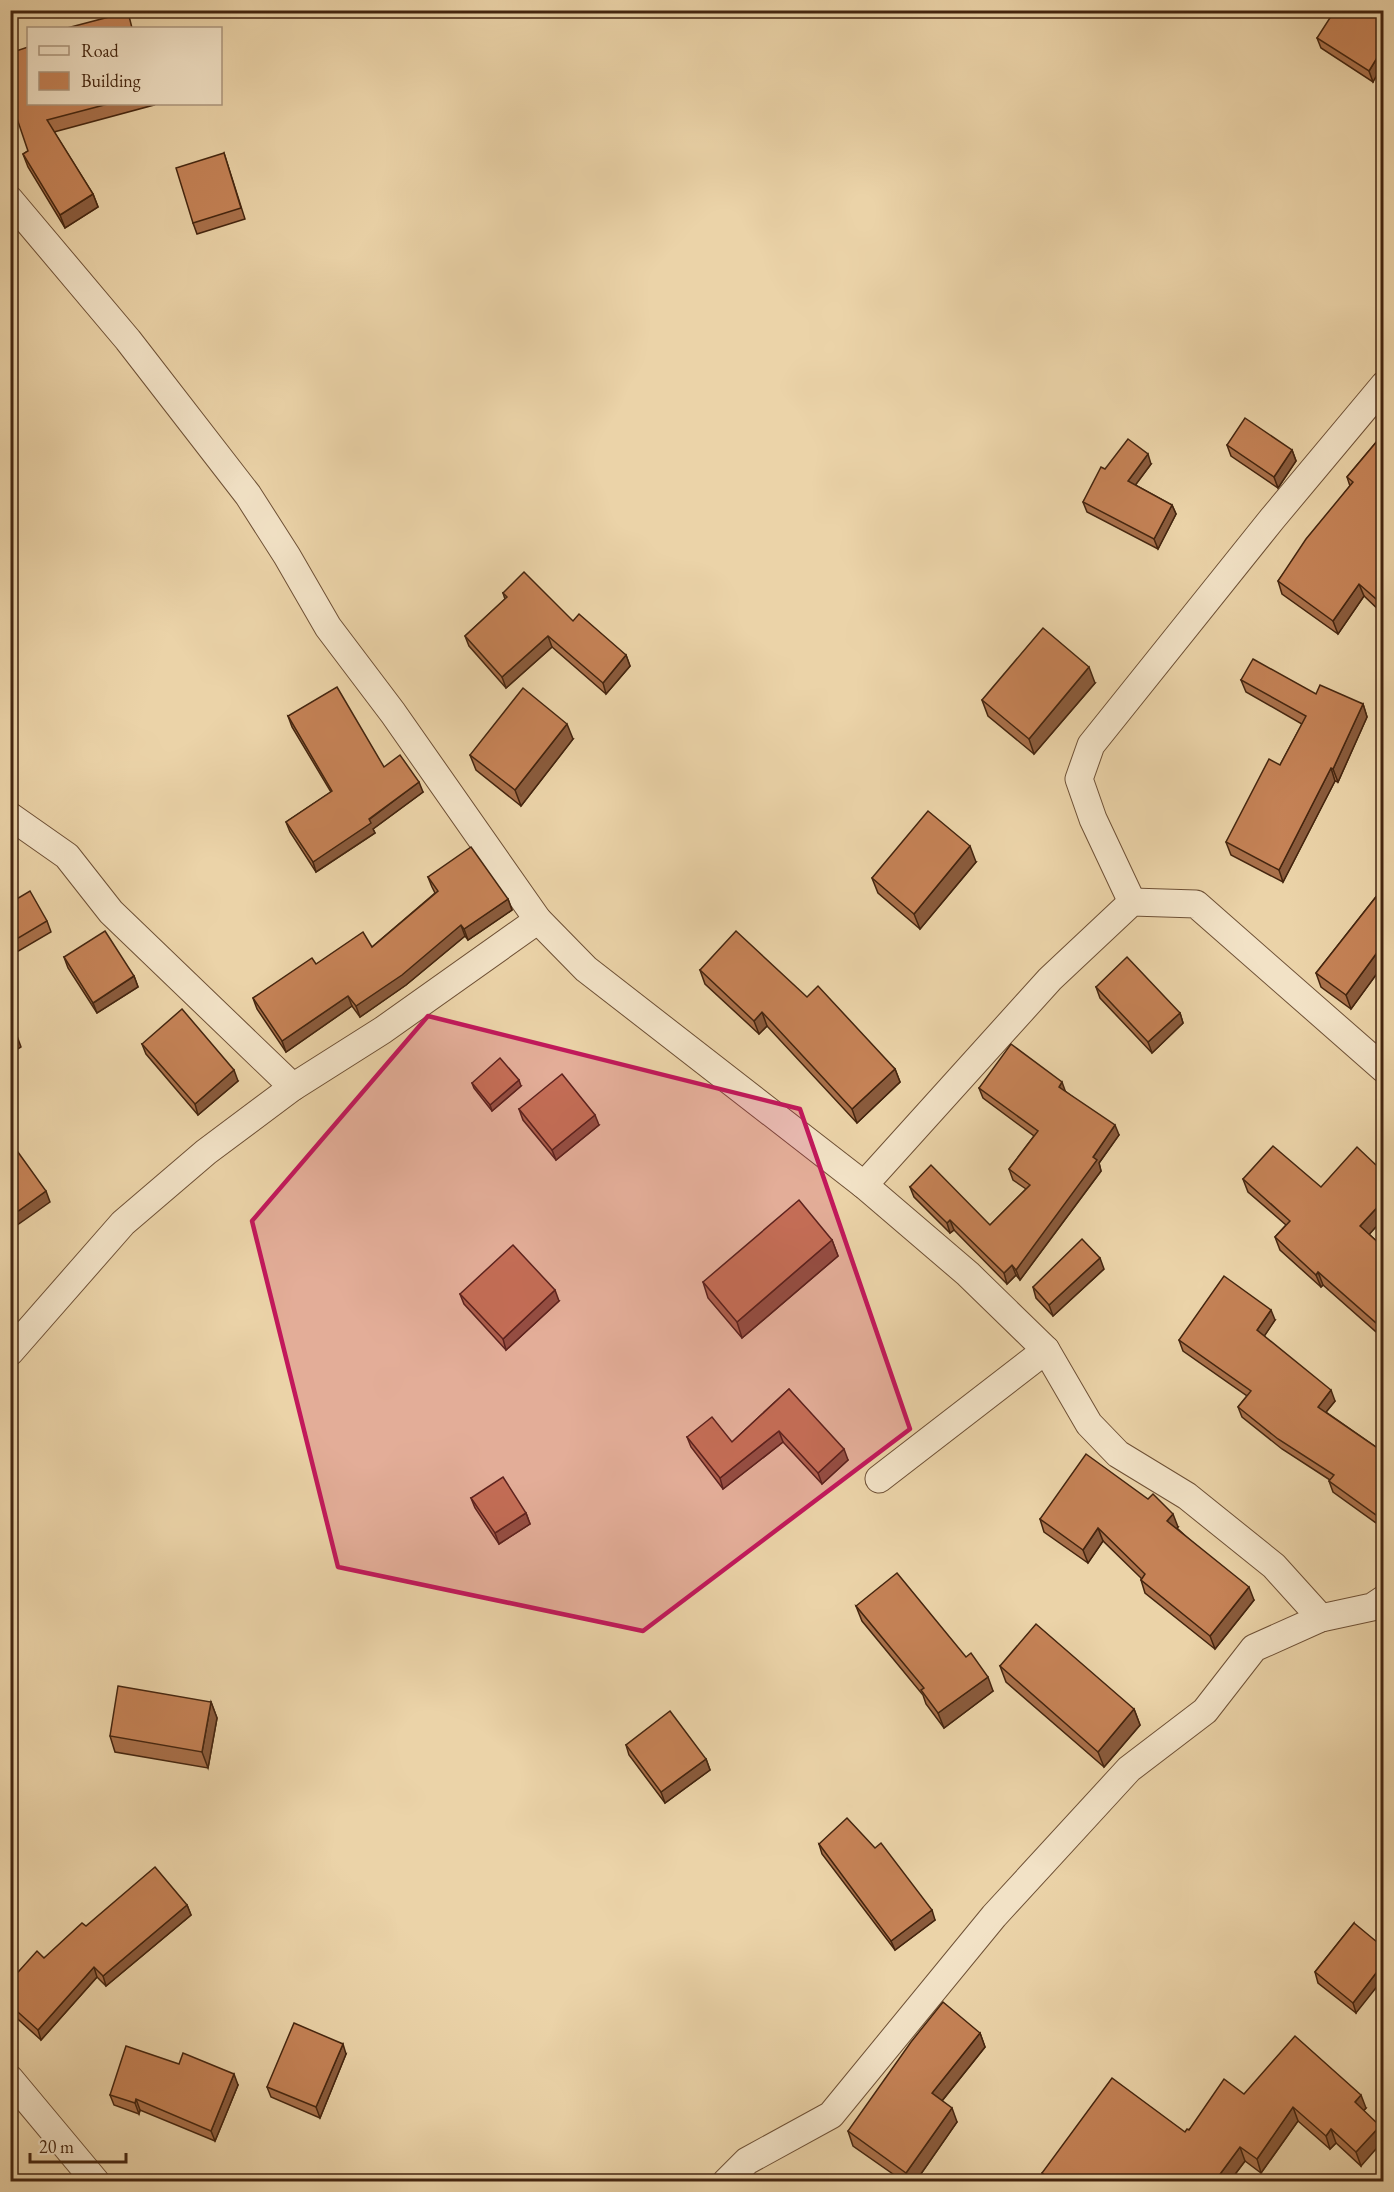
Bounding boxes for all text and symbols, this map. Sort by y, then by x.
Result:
legend [27,27,222,105]
text: Road [81,39,120,62]
text: Building [81,69,141,92]
scale bar [30,2126,126,2164]
text: 20 m [39,2135,74,2158]

